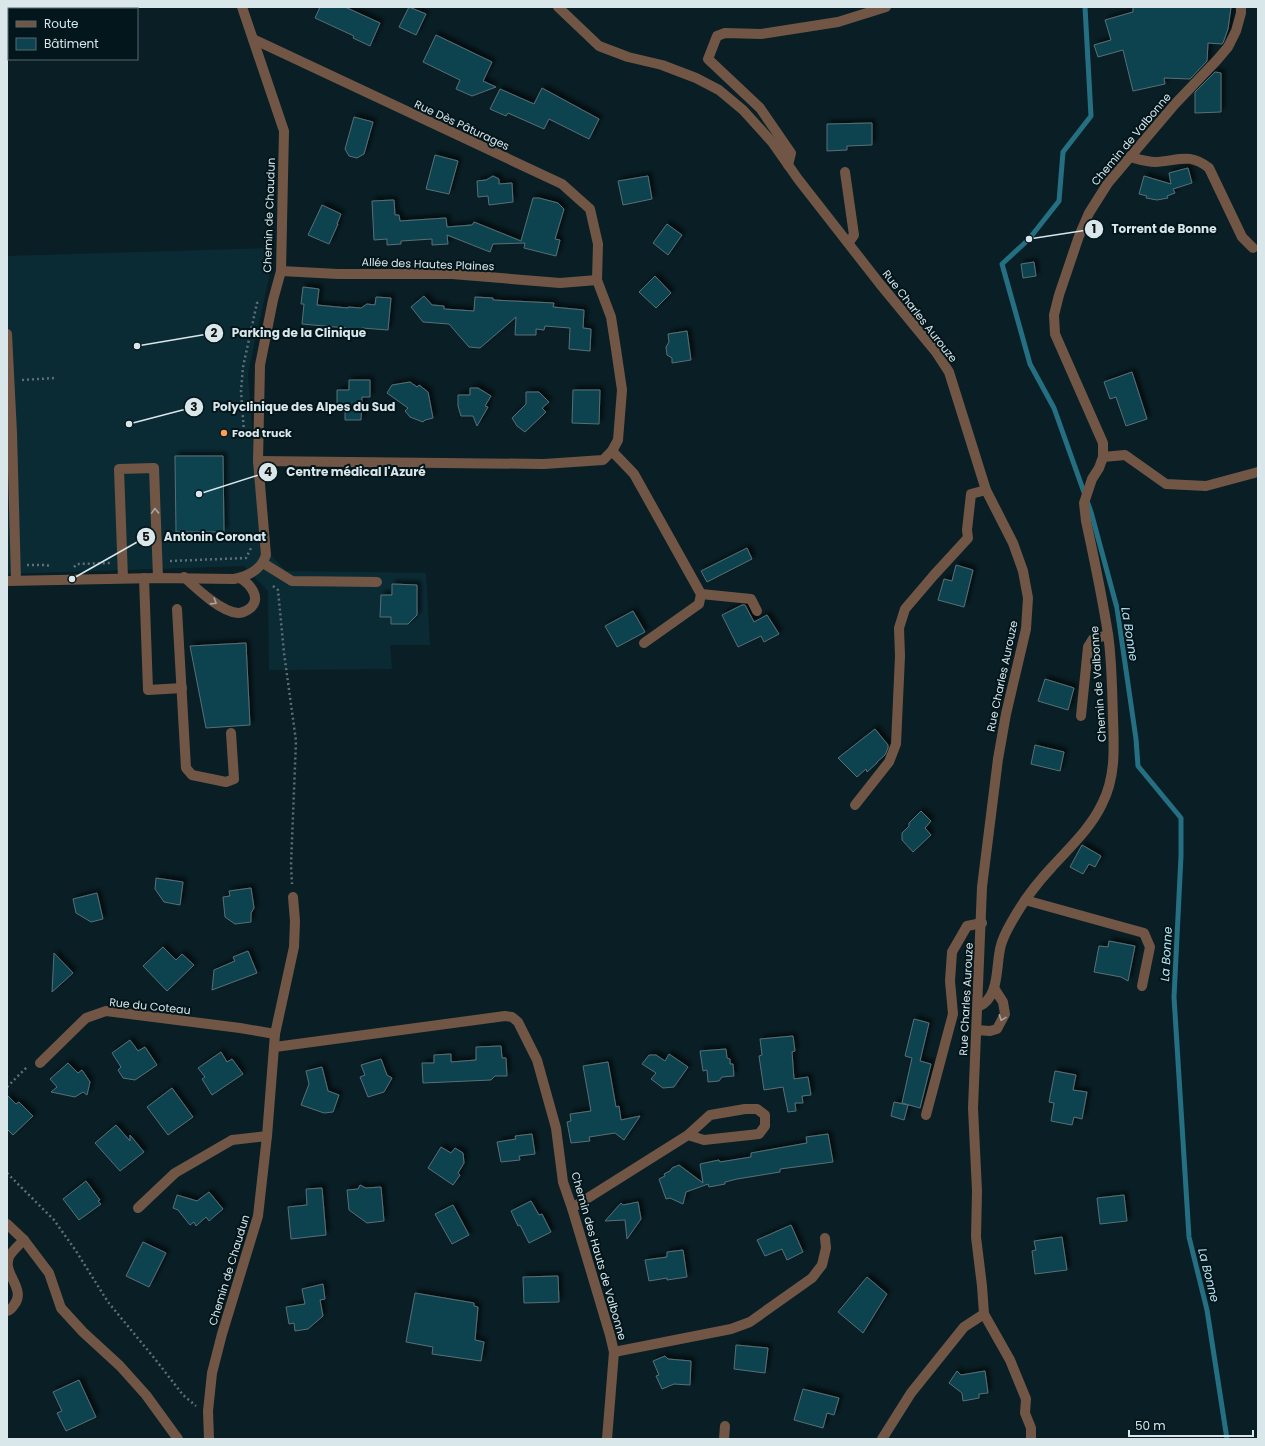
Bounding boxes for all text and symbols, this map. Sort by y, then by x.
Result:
legend [8,8,138,60]
text: Route [44,15,78,32]
text: Bâtiment [44,35,99,52]
street label: Chemin de Valbonne [1087,89,1175,189]
street label: Rue Dès Pâturages [412,96,512,154]
street label: Chemin de Chaudun [259,157,279,273]
callout: Torrent de Bonne [1084,217,1225,241]
text: 1 [1092,220,1096,237]
text: Torrent de Bonne [1111,220,1217,237]
street label: Allée des Hautes Plaines [361,254,495,274]
street label: Rue Charles Aurouze [879,266,961,366]
callout: Parking de la Clinique [204,321,375,345]
text: 2 [211,324,218,341]
text: Parking de la Clinique [232,324,367,341]
callout: Polyclinique des Alpes du Sud [184,395,403,419]
text: 3 [190,398,198,415]
text: Polyclinique des Alpes du Sud [213,398,395,415]
place label: Food truck [232,425,292,441]
marker: Food truck [219,428,229,438]
callout: Centre médical l'Azuré [258,460,434,484]
text: 4 [264,463,272,480]
text: Centre médical l'Azuré [286,463,426,480]
one-way arrow [151,508,160,514]
callout: Antonin Coronat [136,525,274,549]
text: 5 [142,528,150,545]
text: Antonin Coronat [164,528,266,545]
one-way arrow [210,597,217,605]
water label: La Bonne [1117,606,1143,663]
street label: Rue Charles Aurouze [982,619,1022,733]
street label: Chemin de Valbonne [1086,625,1110,743]
water label: La Bonne [1156,926,1176,982]
street label: Rue Charles Aurouze [955,942,977,1056]
street label: Rue du Coteau [109,994,191,1018]
one-way arrow [999,1014,1007,1021]
street label: Chemin des Hauts de Valbonne [567,1170,631,1342]
street label: Chemin de Chaudun [205,1213,253,1327]
water label: La Bonne [1194,1246,1224,1304]
scale bar [1129,1412,1253,1438]
text: 50 m [1135,1417,1166,1434]

